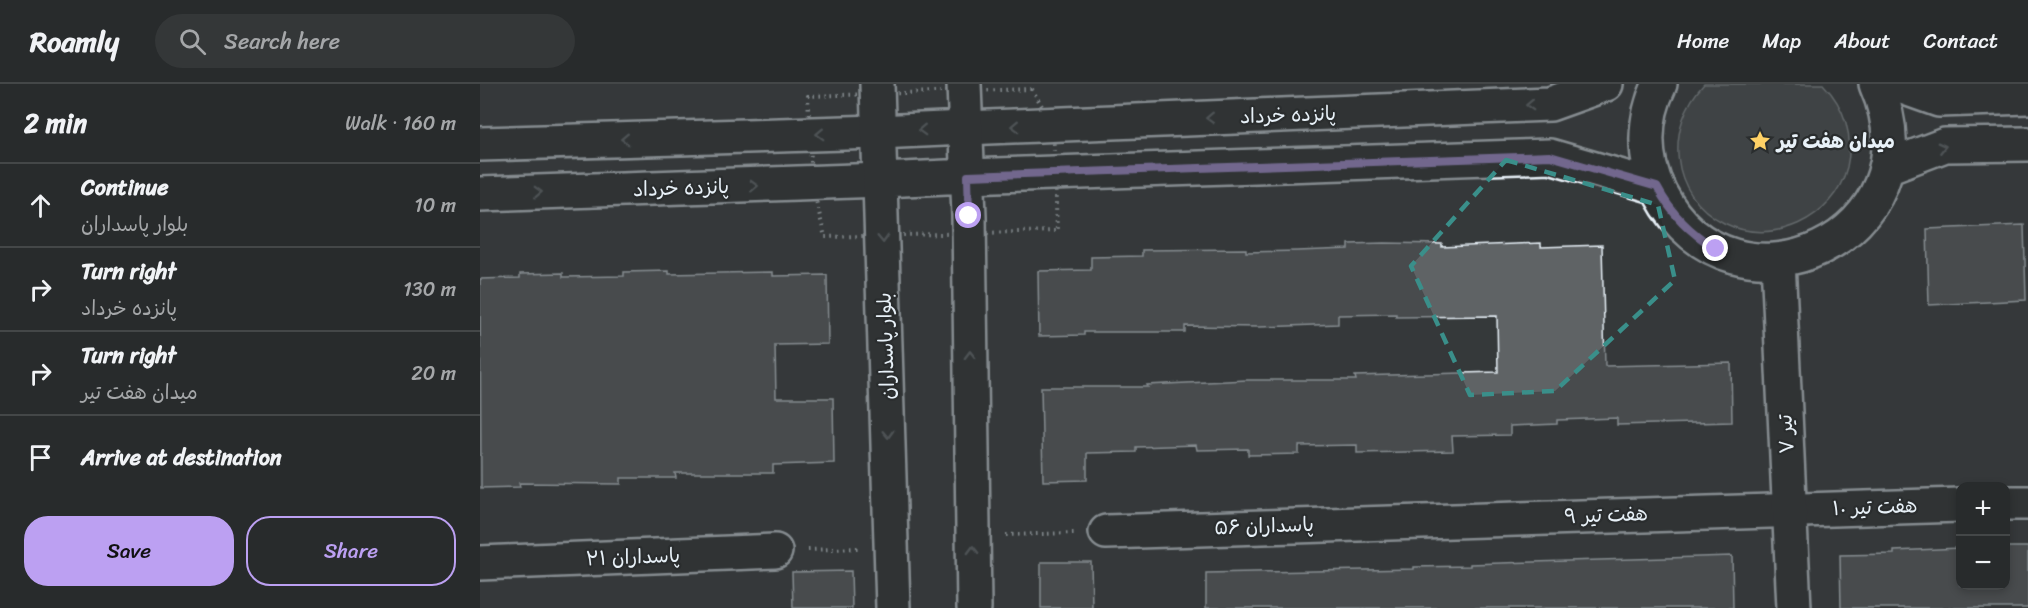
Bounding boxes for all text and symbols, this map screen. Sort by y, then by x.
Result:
search box [155,14,575,68]
text: Roamly [30,17,119,66]
text: Search here [224,22,340,61]
text: Home [1677,22,1729,60]
text: Map [1762,22,1801,60]
text: About [1834,22,1891,60]
text: Contact [1924,22,1998,60]
icon: search [176,25,209,58]
street label: پانزده خرداد [1239,96,1337,134]
one-way arrow [1526,99,1535,111]
text: 2 min [24,100,87,146]
text: Walk · 160 m [345,106,456,141]
one-way arrow [1205,112,1214,125]
one-way arrow [1010,120,1019,133]
one-way arrow [917,124,926,136]
place label: میدان هفت تیر [1775,124,1895,159]
one-way arrow [815,127,824,140]
place icon: میدان هفت تیر [1748,129,1772,153]
one-way arrow [620,133,629,146]
one-way arrow [1937,142,1947,155]
text: Continue [81,168,169,207]
street label: پانزده خرداد [632,169,730,207]
one-way arrow [750,180,759,192]
one-way arrow [534,186,543,199]
text: 10 m [414,188,456,223]
icon: ahead [24,189,57,222]
route start [955,202,981,228]
text: بلوار پاسداران [81,207,188,242]
one-way arrow [877,234,889,243]
route end [1702,235,1728,261]
text: Turn right [81,252,176,291]
text: 130 m [403,272,456,307]
icon: right [24,273,57,306]
text: پانزده خرداد [81,291,177,326]
street label: بلوار پاسداران [867,292,905,400]
text: Turn right [81,336,176,375]
one-way arrow [963,350,976,359]
text: 20 m [411,356,456,391]
icon: right [24,357,57,390]
text: میدان هفت تیر [81,375,198,410]
street label: ۷ تیر [1767,413,1805,455]
one-way arrow [882,429,895,438]
text: Arrive at destination [81,438,282,477]
icon: arrive [24,441,57,474]
map controls [1956,482,2010,590]
button: + [1956,482,2010,536]
street label: هفت تیر ۱۰ [1832,488,1918,526]
street label: هفت تیر ۹ [1564,496,1648,534]
street label: پاسداران ۵۶ [1214,507,1314,545]
button: Save [24,516,234,586]
button: Share [246,516,456,586]
button: − [1956,536,2010,590]
street label: پاسداران ۲۱ [585,538,681,576]
one-way arrow [967,545,979,554]

